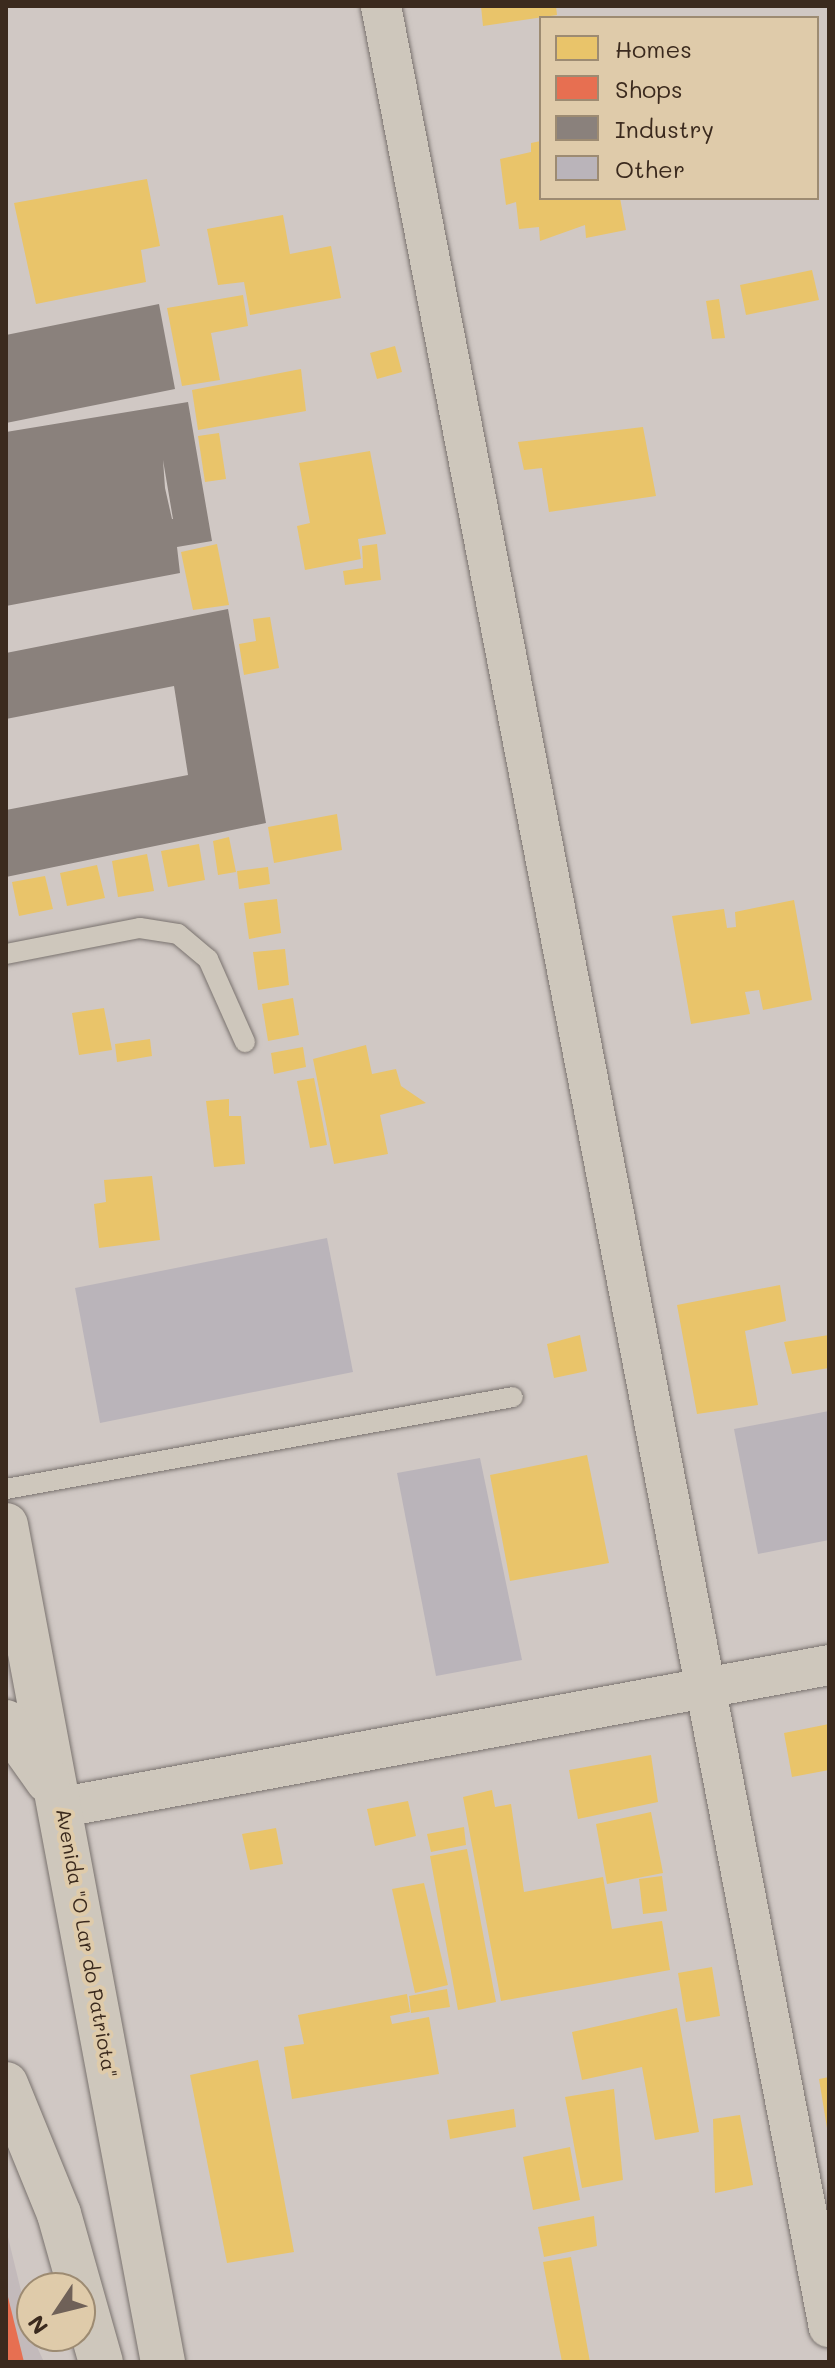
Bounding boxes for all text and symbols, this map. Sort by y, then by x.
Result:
legend [539,16,819,200]
text: Homes [615,33,692,64]
text: Shops [615,73,683,104]
text: Industry [615,113,714,144]
text: Other [615,153,685,184]
street label: Avenida "O Lar do Patriota" [51,1806,123,2080]
north arrow [16,2272,96,2352]
text: N [21,2310,54,2340]

